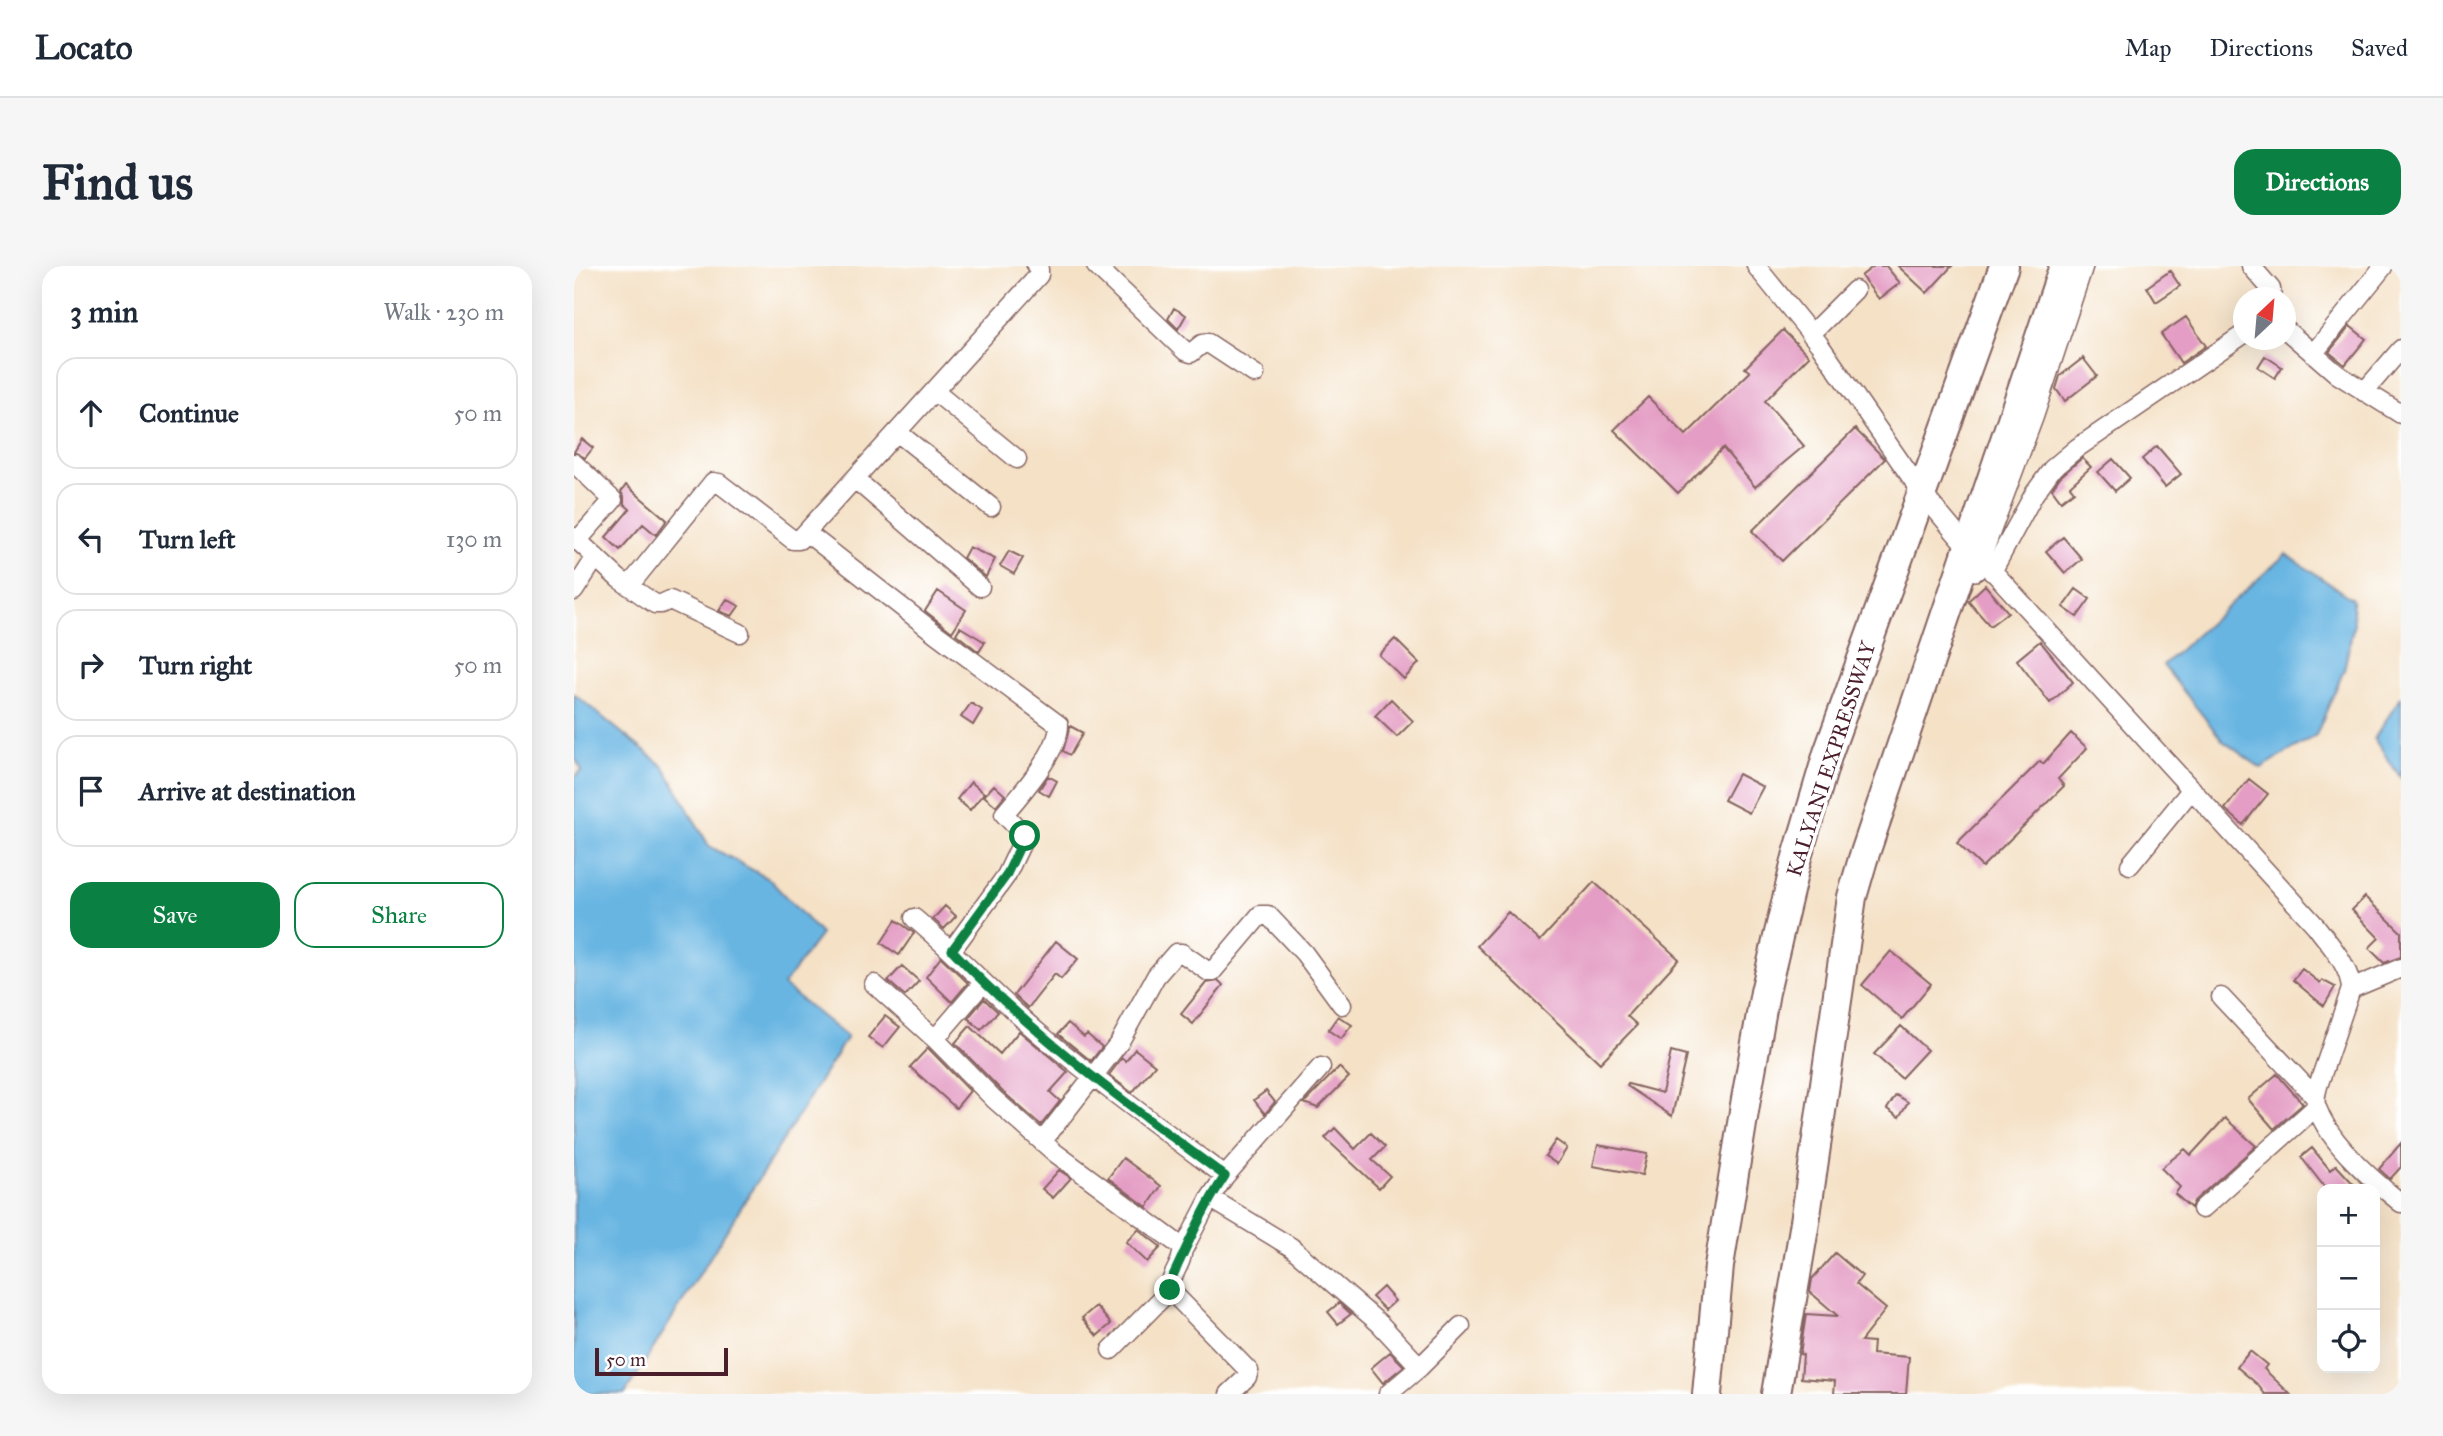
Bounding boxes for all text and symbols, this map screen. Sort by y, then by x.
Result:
text: Locato [35,28,133,68]
text: Map [2125,33,2172,63]
text: Directions [2210,33,2313,63]
text: Saved [2351,33,2408,63]
button: Directions [2234,149,2401,215]
text: Find us [42,153,193,212]
north arrow [2233,287,2296,350]
text: 3 min [70,294,138,330]
text: Walk · 230 m [384,298,504,326]
icon: ahead [72,394,110,432]
text: Continue [139,397,239,429]
text: 50 m [454,399,502,427]
icon: left [72,520,110,558]
text: Turn left [139,523,235,555]
text: 130 m [446,525,502,553]
street label: KALYANI EXPRESSWAY [1781,638,1882,880]
icon: right [72,646,110,684]
text: Turn right [139,649,252,681]
text: 50 m [454,651,502,679]
icon: arrive [72,772,110,810]
text: Arrive at destination [139,775,356,807]
route start [1009,820,1040,851]
button: Save [70,882,280,948]
button: Share [294,882,504,948]
map controls [2317,1184,2380,1373]
button: + [2317,1184,2380,1247]
button: − [2317,1247,2380,1310]
route end [1154,1274,1185,1305]
button: locate [2317,1310,2380,1373]
scale bar [595,1345,728,1377]
text: 50 m [606,1348,646,1371]

